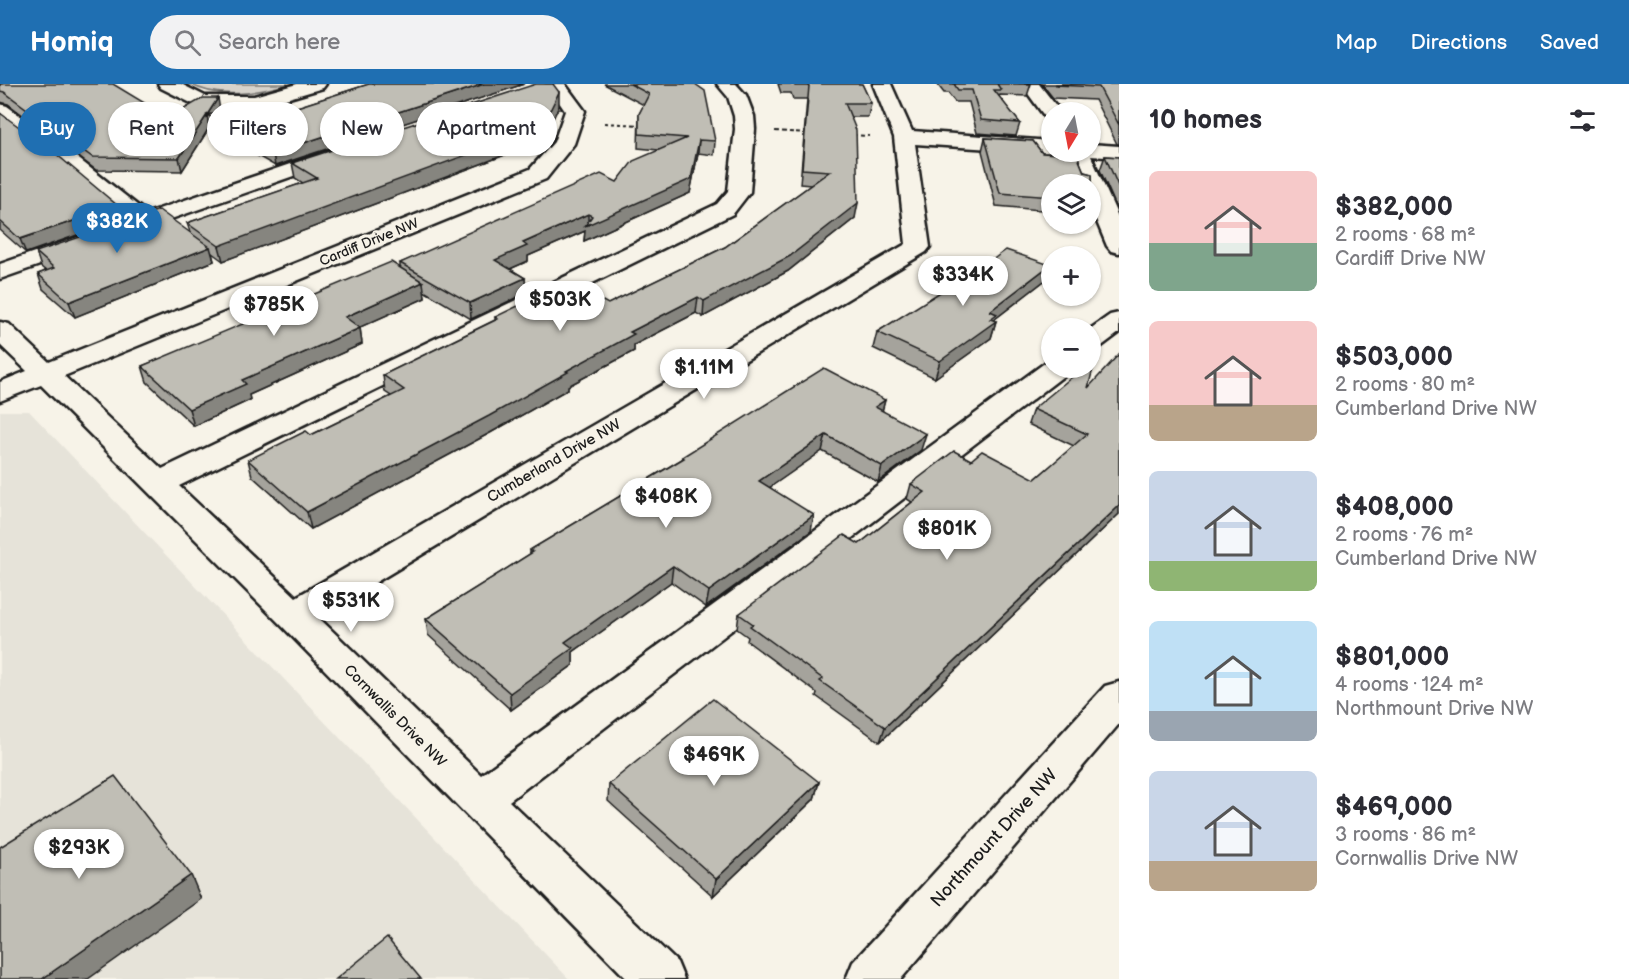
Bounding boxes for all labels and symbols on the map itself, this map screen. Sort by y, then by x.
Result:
north arrow [1041,102,1101,162]
pin: $382K [75,203,159,254]
street label: Cardiff Drive NW [317,214,421,270]
pin: $334K [921,256,1005,307]
pin: $503K [518,281,602,332]
pin: $785K [232,286,316,337]
pin: $1.11M [655,349,753,400]
street label: Cumberland Drive NW [484,415,625,507]
pin: $408K [624,478,708,529]
pin: $801K [905,510,989,561]
pin: $531K [309,582,393,633]
street label: Cornwallis Drive NW [340,661,451,772]
pin: $469K [672,736,756,787]
street label: Northmount Drive NW [926,764,1062,911]
pin: $293K [37,829,121,880]

